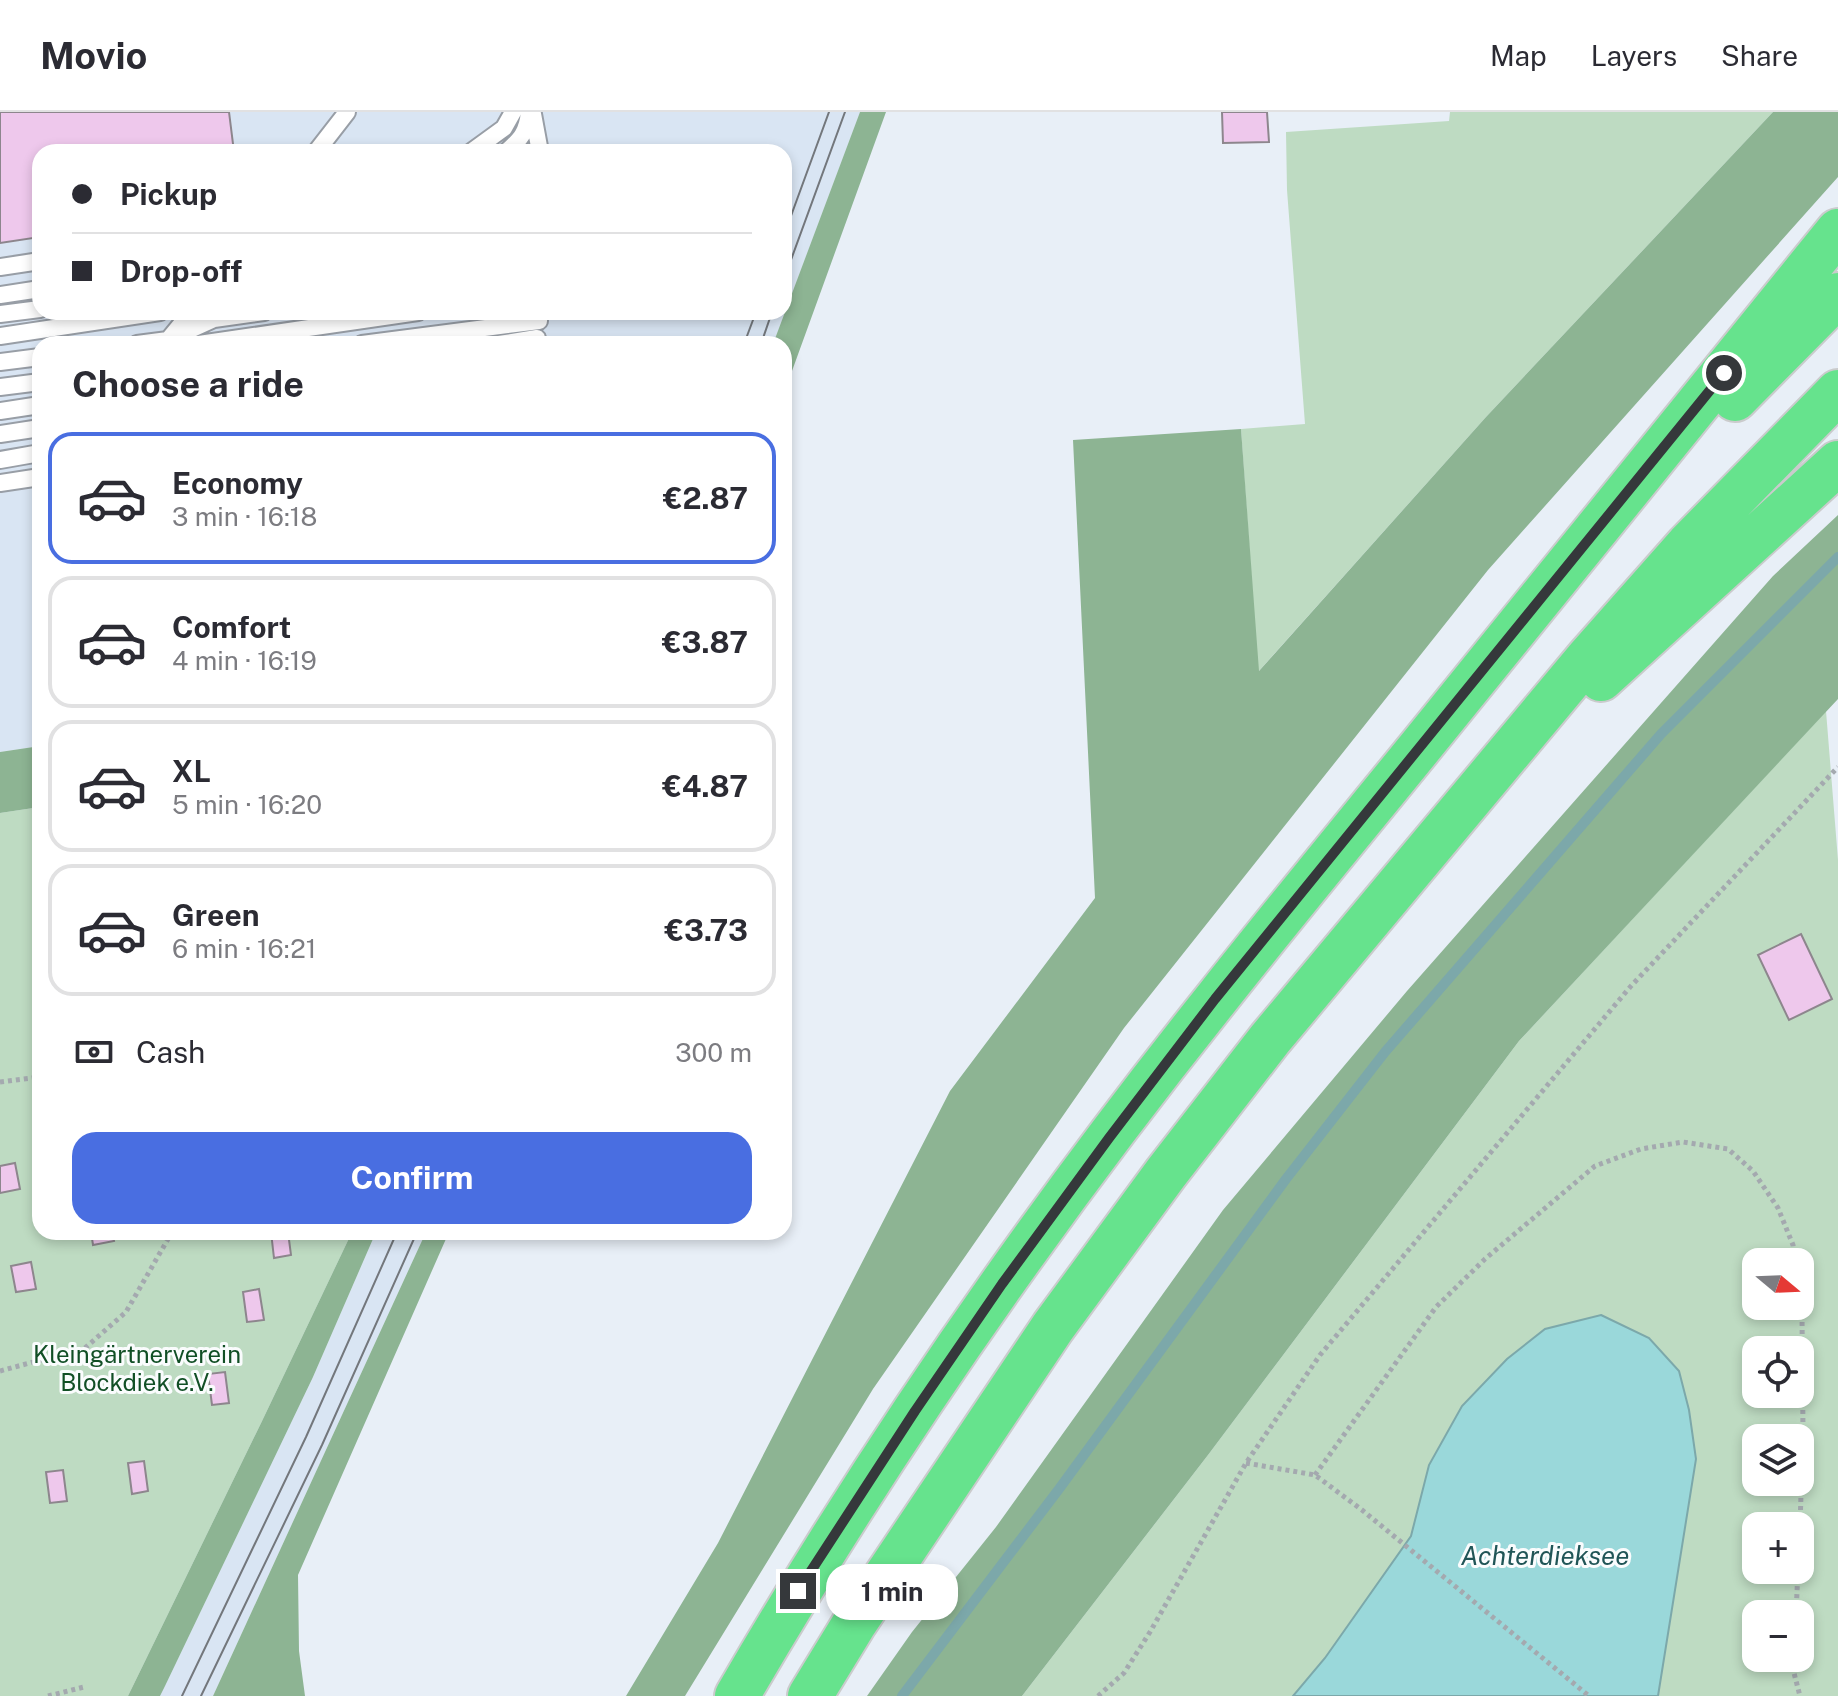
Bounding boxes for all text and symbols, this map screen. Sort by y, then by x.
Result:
text: Movio [40,33,147,78]
text: Map [1490,39,1547,72]
text: Layers [1591,39,1677,72]
text: Share [1721,39,1798,72]
text: Pickup [120,176,217,212]
text: Drop-off [120,253,242,289]
route start [1706,355,1742,391]
text: Choose a ride [72,363,304,405]
icon: car [76,462,148,534]
text: Economy [172,465,303,501]
text: €2.87 [663,480,748,516]
text: 3 min · 16:18 [172,501,317,532]
icon: car [76,606,148,678]
text: Comfort [172,609,291,645]
text: €3.87 [662,624,748,660]
text: 4 min · 16:19 [172,645,317,676]
icon: car [76,750,148,822]
text: XL [172,753,211,789]
text: €4.87 [662,768,748,804]
text: 5 min · 16:20 [172,789,322,820]
icon: car [76,894,148,966]
text: Green [172,897,259,933]
text: €3.73 [664,912,748,948]
text: 6 min · 16:21 [172,933,316,964]
icon: cash [72,1030,116,1074]
text: Cash [136,1034,205,1070]
text: 300 m [675,1037,752,1068]
button: Confirm [72,1132,752,1224]
north arrow [1742,1248,1814,1320]
map controls [1742,1248,1814,1672]
button: locate [1742,1336,1814,1408]
park label: Kleingärtnerverein Blockdiek e.V. [33,1340,241,1396]
button: layers [1742,1424,1814,1496]
button: + [1742,1512,1814,1584]
water label: Achterdieksee [1461,1540,1629,1571]
callout: 1 min [826,1563,958,1619]
route end [780,1573,816,1609]
text: 1 min [861,1576,923,1607]
button: − [1742,1600,1814,1672]

